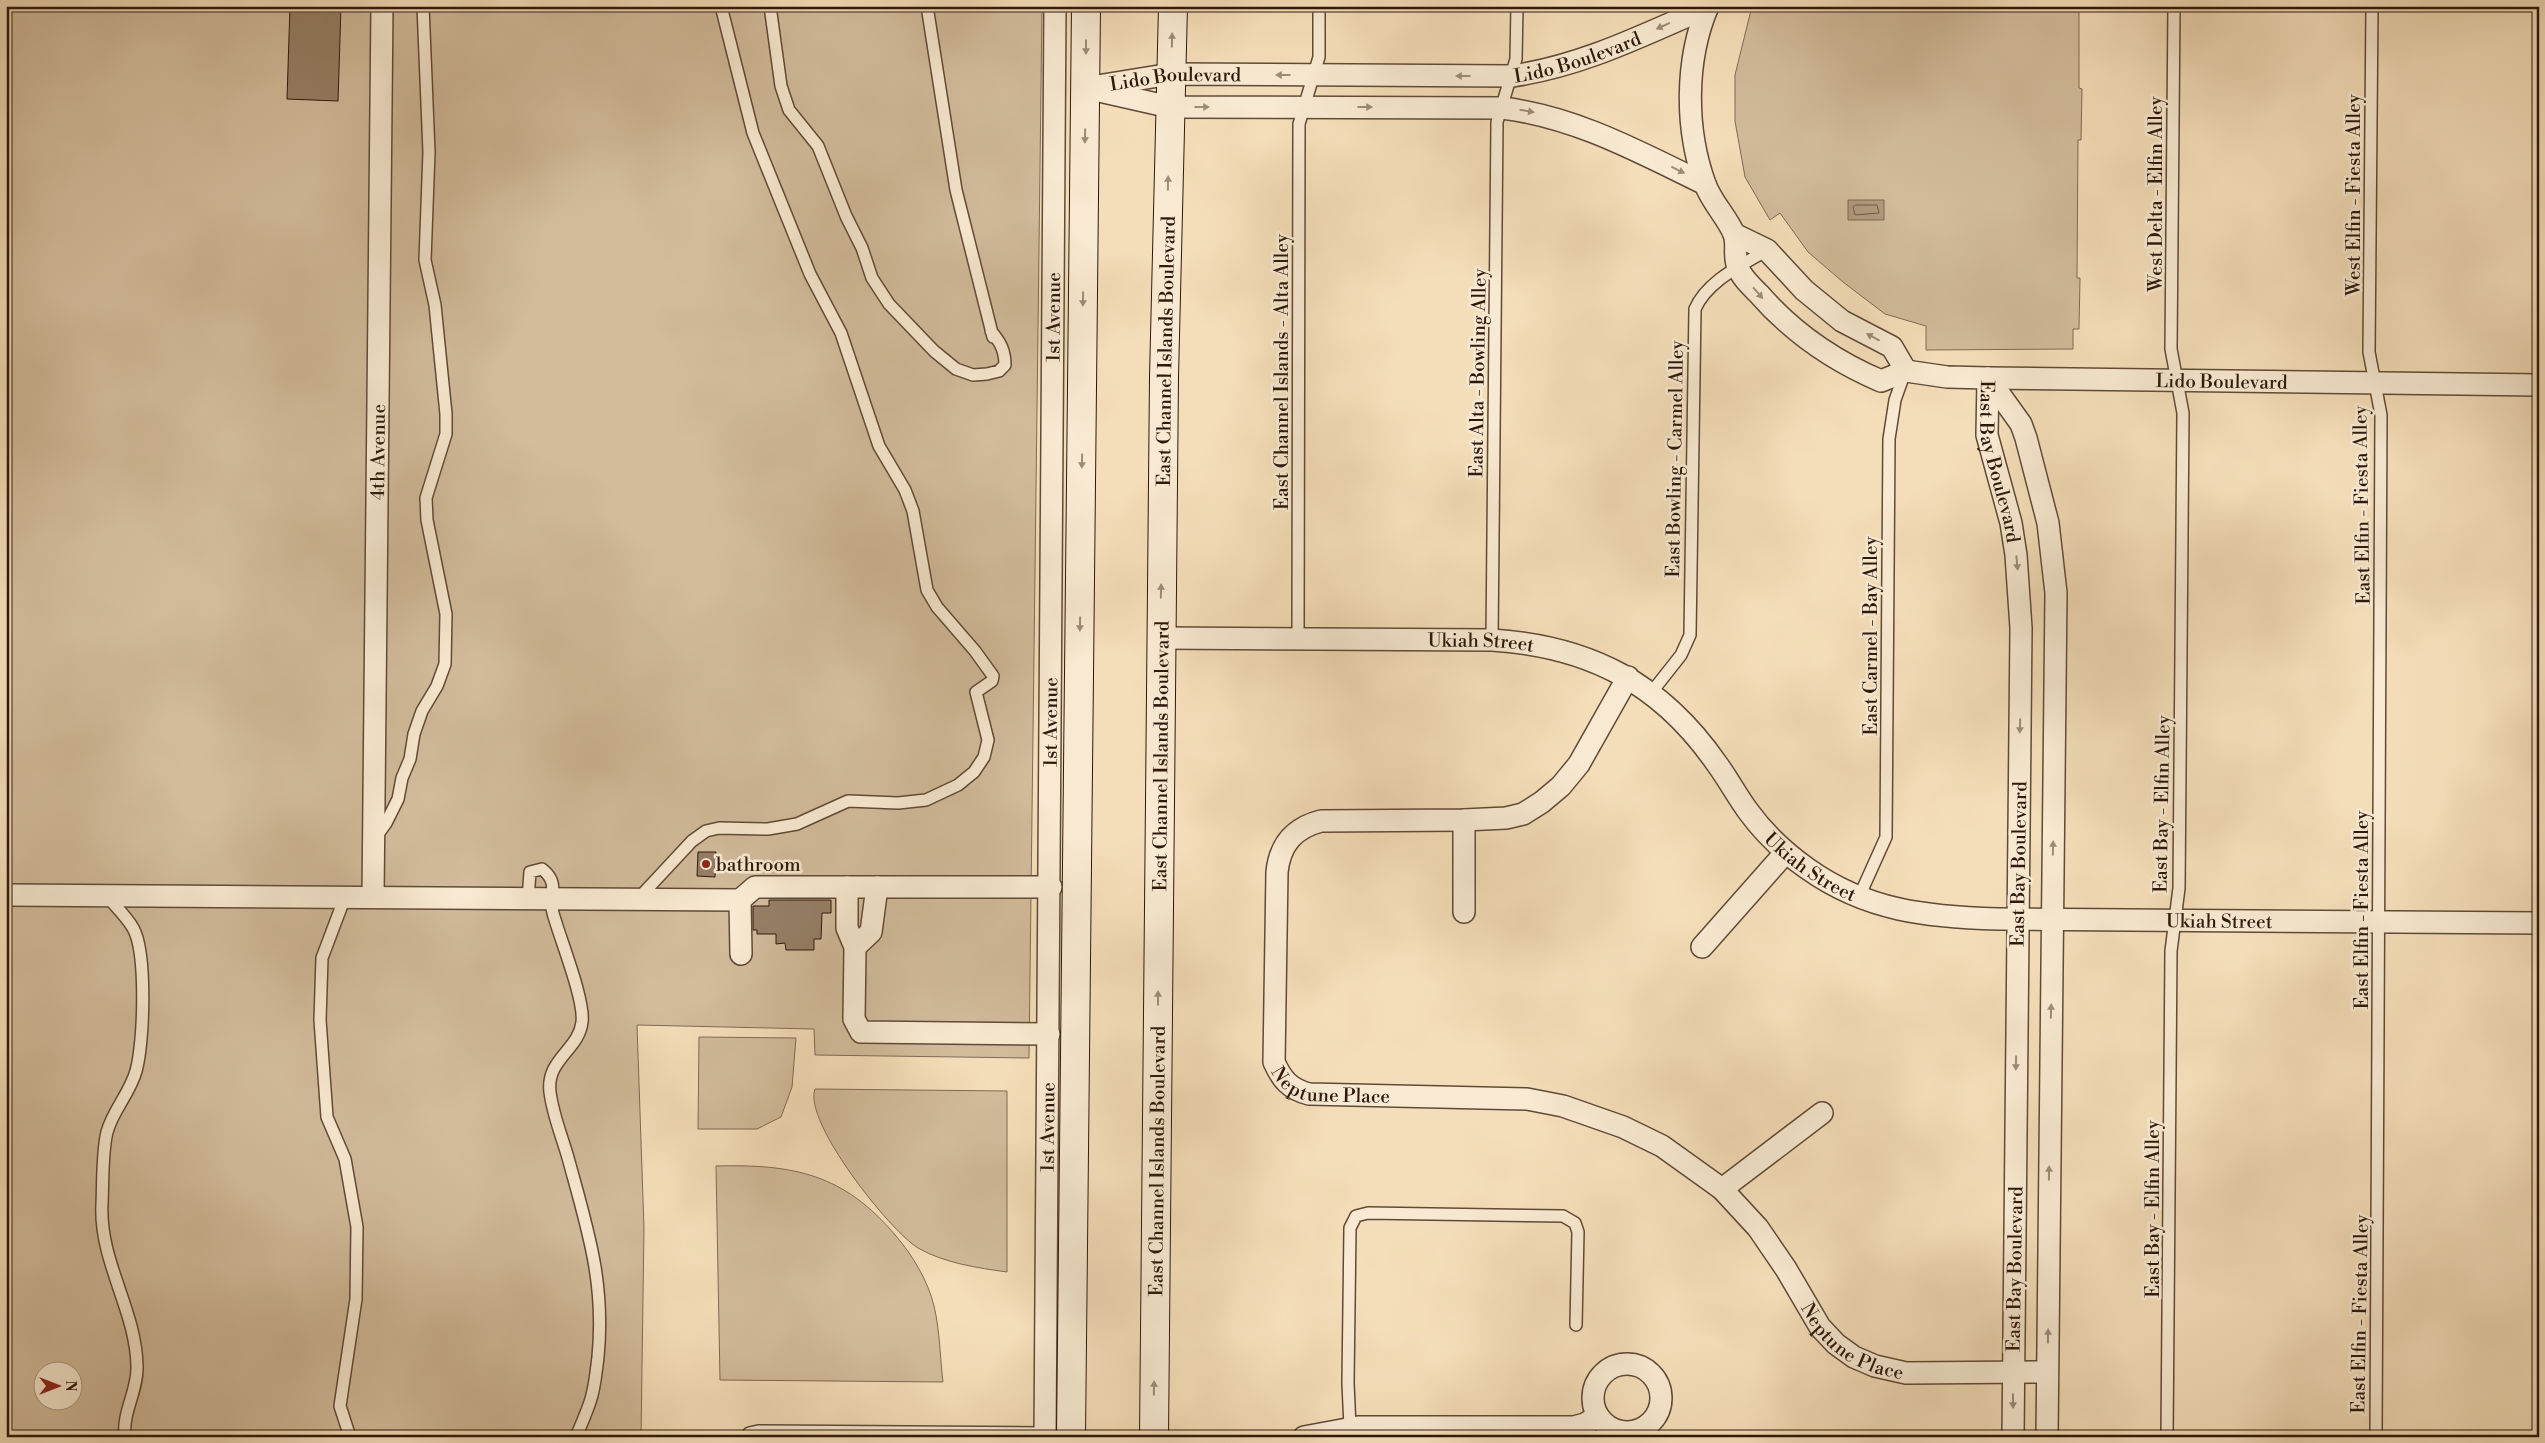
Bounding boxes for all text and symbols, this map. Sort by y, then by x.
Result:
one-way arrow [1656,23,1670,31]
street label: Lido Boulevard [1512,27,1645,89]
one-way arrow [1168,32,1176,48]
one-way arrow [1082,39,1090,55]
street label: Lido Boulevard [1108,63,1241,97]
one-way arrow [1275,71,1291,79]
one-way arrow [1455,72,1471,80]
street label: West Elfin - Fiesta Alley [2342,93,2366,297]
street label: West Delta - Elfin Alley [2144,96,2168,293]
one-way arrow [1194,103,1210,111]
one-way arrow [1357,103,1373,111]
one-way arrow [1519,108,1535,116]
one-way arrow [1081,129,1089,145]
one-way arrow [1671,167,1685,175]
one-way arrow [1165,175,1173,191]
street label: East Channel Islands Boulevard [1152,215,1181,487]
street label: East Channel Islands - Alta Alley [1270,233,1294,510]
street label: East Alta - Bowling Alley [1464,267,1492,478]
street label: 1st Avenue [1042,272,1066,362]
one-way arrow [1752,287,1763,300]
one-way arrow [1079,291,1087,307]
one-way arrow [1866,333,1881,341]
street label: East Bowling - Carmel Alley [1661,340,1689,578]
street label: Lido Boulevard [2155,369,2288,395]
street label: East Bay Boulevard [1974,380,2025,545]
street label: 4th Avenue [366,404,391,500]
street label: East Elfin - Fiesta Alley [2348,404,2376,605]
one-way arrow [1078,453,1086,469]
street label: East Carmel - Bay Alley [1859,536,1883,736]
one-way arrow [2013,556,2021,572]
one-way arrow [1157,582,1165,598]
one-way arrow [1076,616,1084,632]
street label: East Channel Islands Boulevard [1148,620,1175,892]
street label: Ukiah Street [1428,629,1536,658]
street label: 1st Avenue [1039,677,1063,767]
street label: East Bay - Elfin Alley [2148,714,2176,893]
one-way arrow [2015,718,2023,734]
street label: East Bay Boulevard [2006,781,2032,947]
street label: East Elfin - Fiesta Alley [2350,810,2374,1010]
street label: Ukiah Street [1759,827,1860,907]
one-way arrow [2049,840,2057,856]
place label: bathroom [716,853,801,877]
marker: bathroom [700,858,712,870]
street label: Ukiah Street [2166,909,2273,934]
one-way arrow [1154,990,1162,1006]
one-way arrow [2047,1002,2055,1018]
street label: East Channel Islands Boulevard [1144,1025,1171,1297]
one-way arrow [2012,1056,2020,1072]
street label: Neptune Place [1265,1062,1390,1109]
street label: 1st Avenue [1036,1082,1060,1172]
street label: East Bay - Elfin Alley [2141,1119,2165,1298]
one-way arrow [2046,1165,2054,1181]
street label: East Bay Boulevard [2002,1186,2028,1352]
street label: East Elfin - Fiesta Alley [2346,1213,2374,1414]
street label: Neptune Place [1795,1298,1906,1385]
one-way arrow [2044,1327,2052,1343]
north arrow [32,1360,82,1410]
text: N [61,1380,79,1392]
one-way arrow [1151,1380,1159,1396]
one-way arrow [2009,1393,2017,1409]

